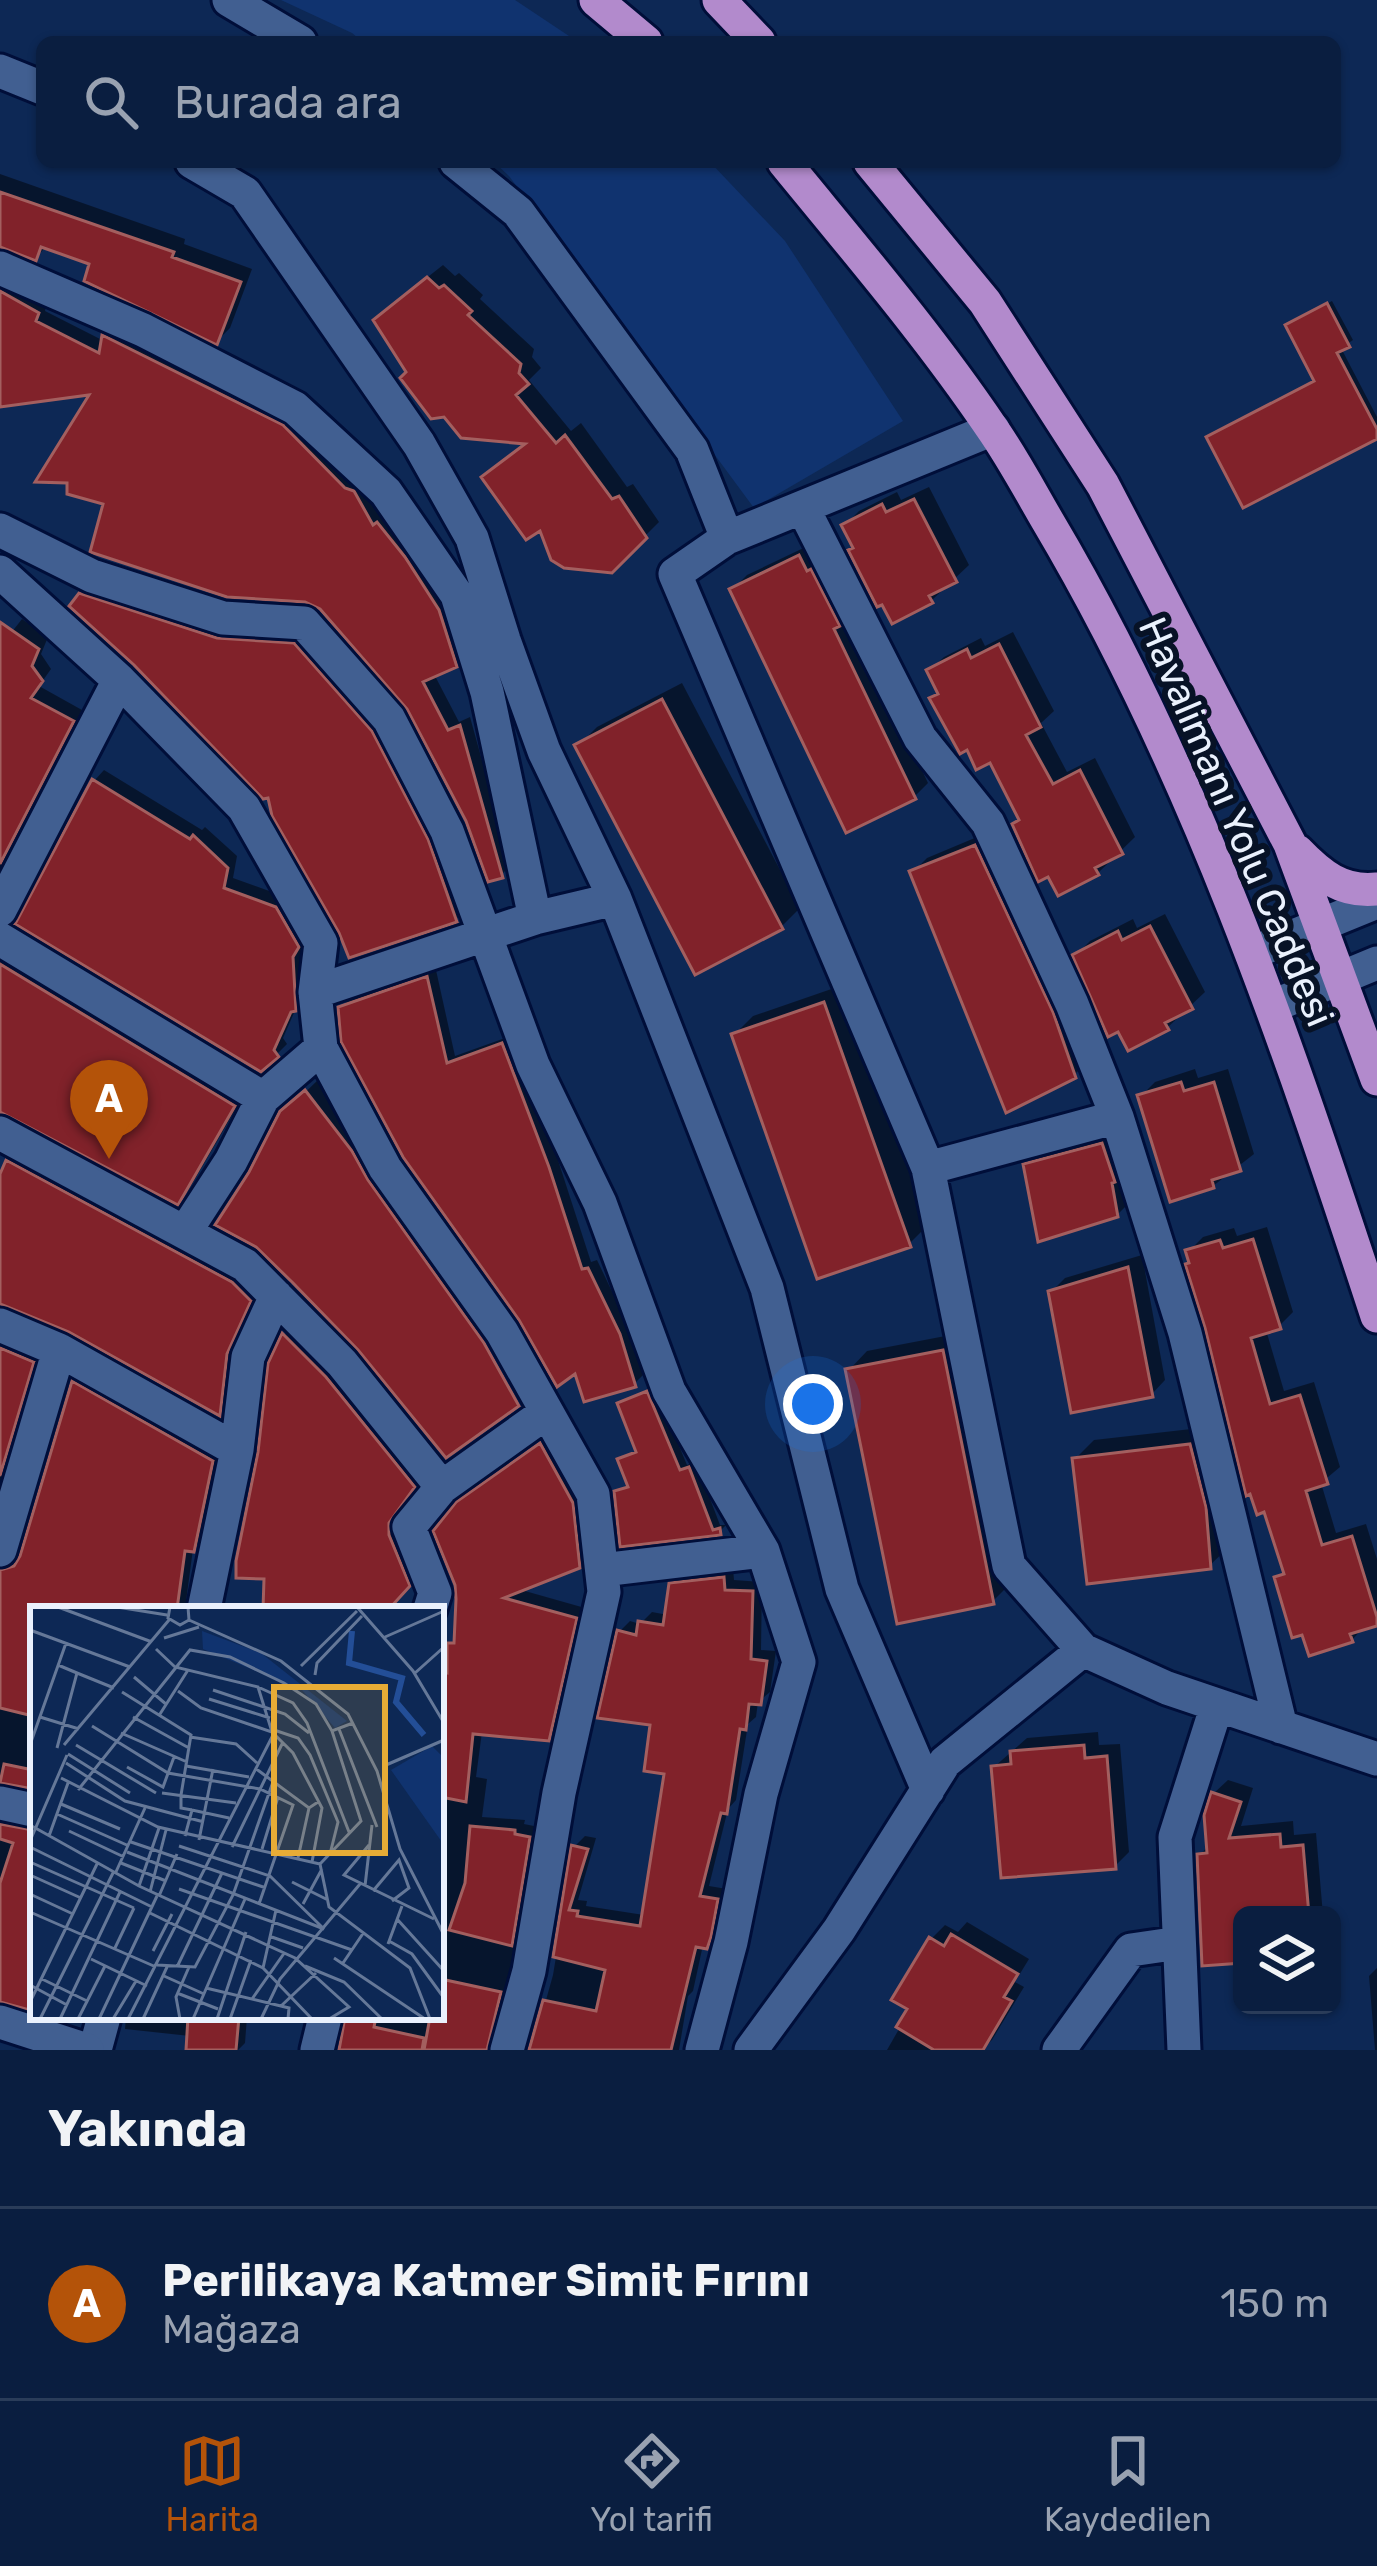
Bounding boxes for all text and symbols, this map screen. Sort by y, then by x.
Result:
search box [36,36,1341,168]
icon: search [78,69,144,135]
text: Burada ara [174,76,402,129]
street label: Havalimanı Yolu Caddesi [1129,611,1343,1033]
pin: A [70,1060,148,1159]
your location [783,1374,843,1434]
inset map [30,1606,444,2020]
map controls [1233,1906,1341,2014]
button: layers [1233,1906,1341,2014]
text: Yakında [48,2098,247,2159]
text: Perilikaya Katmer Simit Fırını [162,2254,810,2307]
text: A [73,2281,101,2327]
text: 150 m [1220,2281,1329,2327]
text: Mağaza [162,2307,301,2353]
tab: Harita [166,2428,259,2539]
tab: Yol tarifi [590,2428,713,2539]
tab: Kaydedilen [1044,2428,1211,2539]

